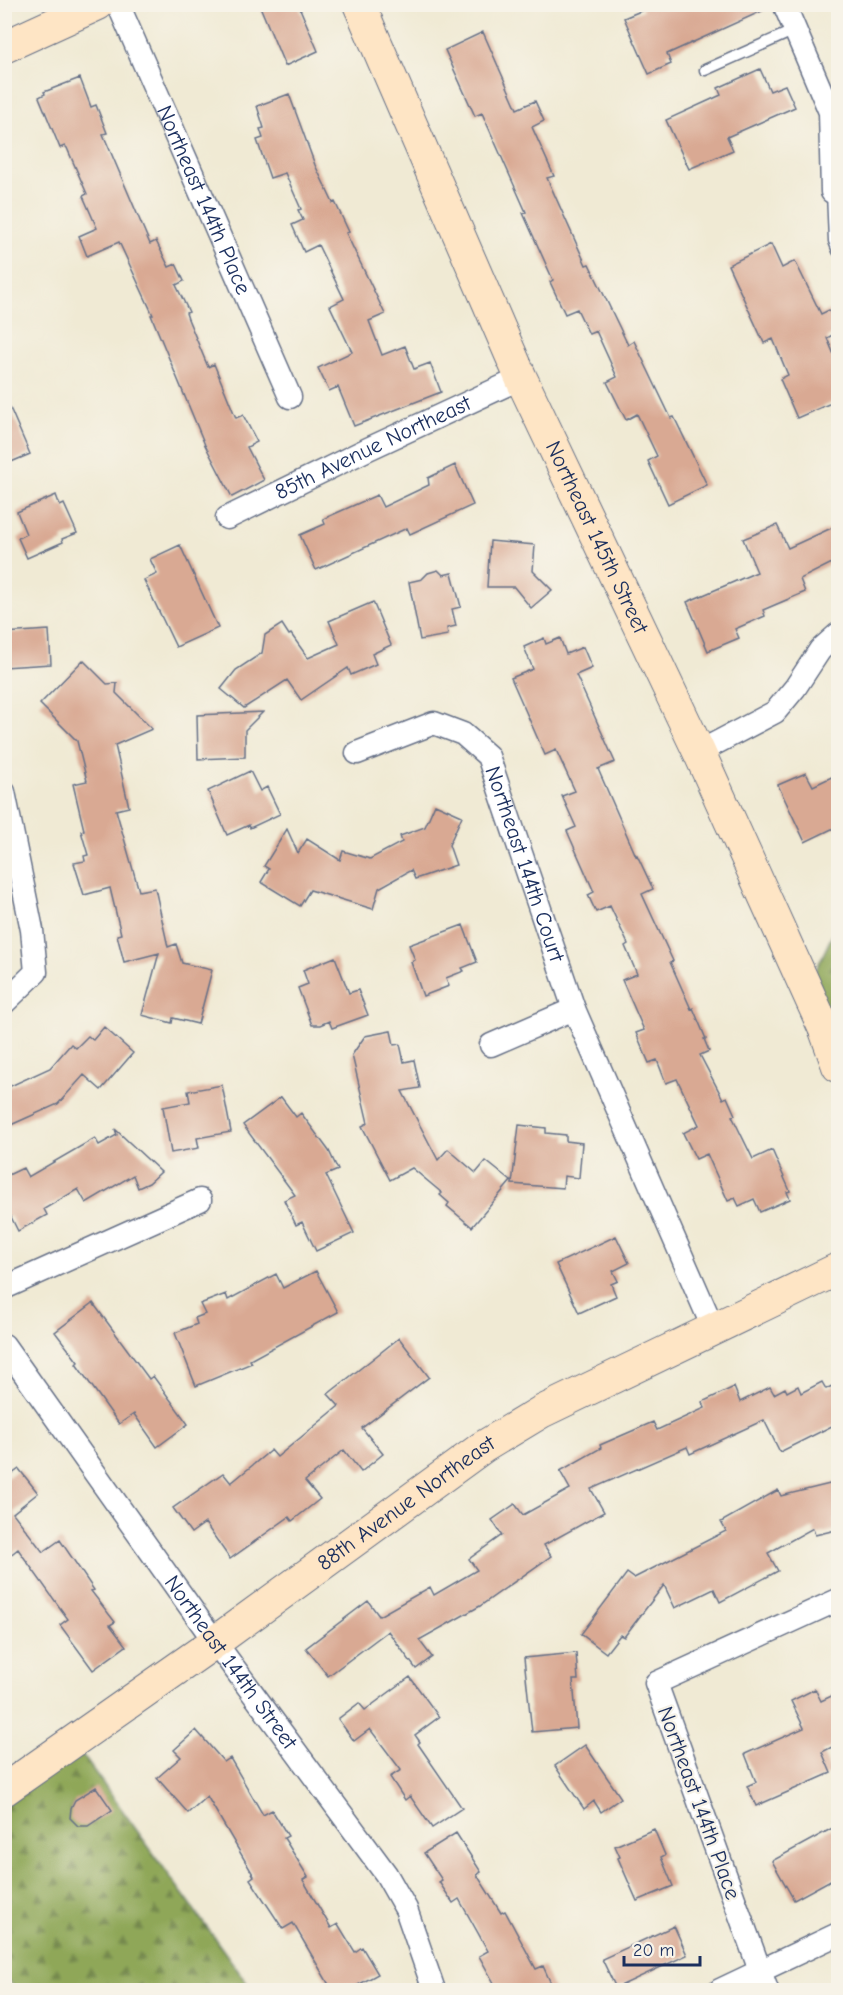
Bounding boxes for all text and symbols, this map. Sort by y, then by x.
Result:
street label: Northeast 144th Place [151,102,257,299]
street label: 85th Avenue Northeast [271,390,476,505]
street label: Northeast 145th Street [540,437,654,638]
street label: Northeast 144th Court [479,763,570,966]
street label: 88th Avenue Northeast [312,1430,500,1576]
street label: Northeast 144th Street [159,1570,303,1755]
street label: Northeast 144th Place [652,1703,746,1903]
scale bar [624,1929,700,1967]
text: 20 m [633,1940,674,1961]

